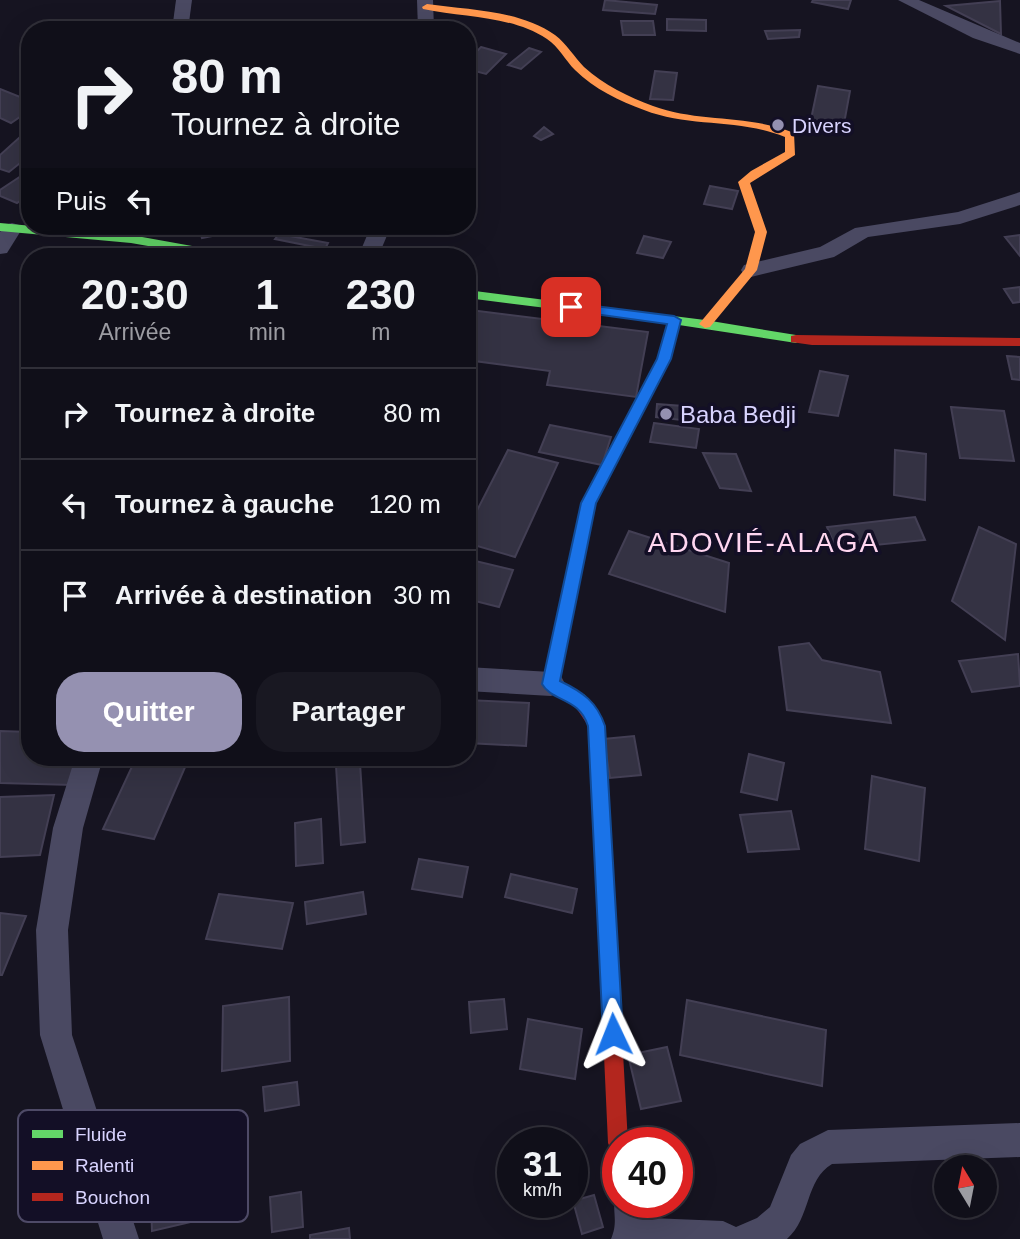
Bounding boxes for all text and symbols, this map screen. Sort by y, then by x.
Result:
icon: right [56,49,147,140]
text: 80 m [171,49,283,103]
text: Tournez à droite [171,106,400,142]
place label: Divers [792,114,852,137]
marker: Divers [770,117,786,133]
icon: left [121,182,159,220]
text: Puis [56,186,107,216]
text: 20:30 [81,271,189,318]
text: 1 [255,271,279,318]
text: 230 [346,271,416,318]
pin [541,277,601,337]
icon: arrive [552,288,590,326]
text: Arrivée [98,319,171,345]
text: min [249,319,286,345]
text: m [371,319,390,345]
icon: right [56,395,94,433]
text: Tournez à droite [115,398,315,428]
text: 80 m [383,398,441,428]
place label: Baba Bedji [680,401,796,428]
marker: Baba Bedji [658,406,674,422]
icon: left [56,486,94,524]
text: Tournez à gauche [115,489,334,519]
text: 120 m [369,489,441,519]
district label: ADOVIÉ-ALAGA [648,527,880,558]
icon: arrive [56,577,94,615]
text: Arrivée à destination [115,580,372,610]
text: 30 m [393,580,451,610]
button: Quitter [56,672,242,752]
button: Partager [256,672,441,752]
position arrow [576,997,650,1071]
legend [18,1110,248,1222]
text: Fluide [75,1124,127,1145]
speed limit sign: 40 [602,1127,693,1218]
text: 31 [523,1144,562,1183]
text: Ralenti [75,1155,134,1176]
north arrow [934,1155,998,1218]
map controls [934,1155,997,1218]
text: km/h [523,1180,562,1200]
text: Bouchon [75,1187,150,1208]

